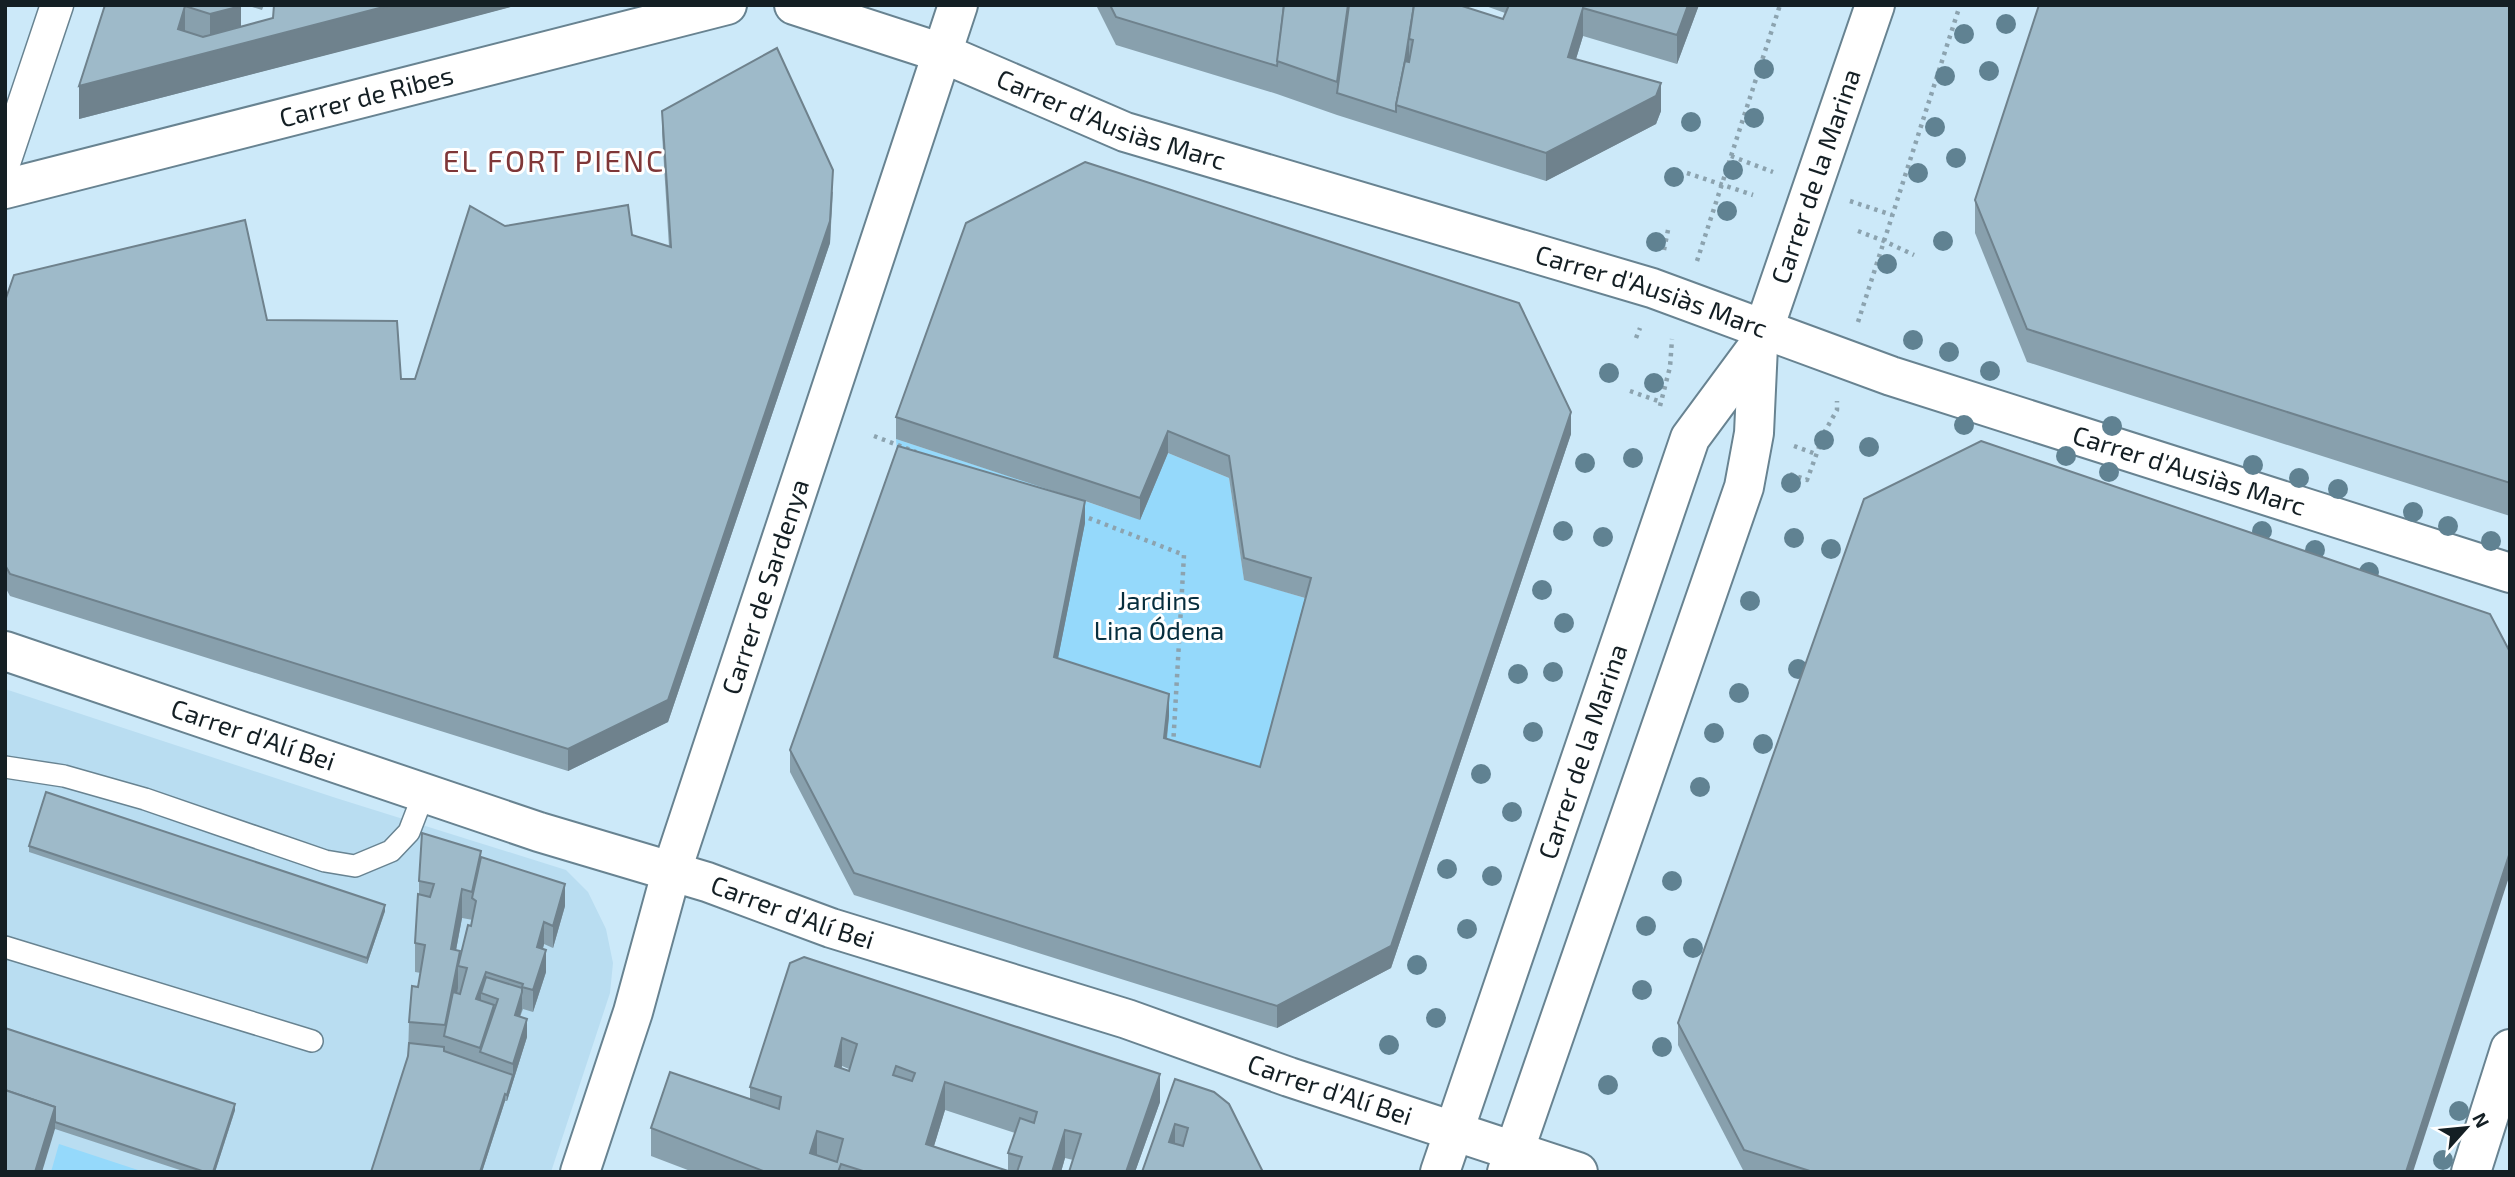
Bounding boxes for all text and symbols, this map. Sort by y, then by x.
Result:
street label: Carrer de Ribes [276,58,456,132]
street label: Carrer d'Ausiàs Marc [993,62,1230,175]
street label: Carrer de la Marina [1764,64,1866,288]
district label: EL FORT PIENC [443,142,665,178]
street label: Carrer d'Ausiàs Marc [1532,237,1772,343]
street label: Carrer d'Ausiàs Marc [2069,418,2310,521]
street label: Carrer de Sardenya [714,475,814,698]
park label: Jardins Lina Ódena [1094,584,1224,645]
street label: Carrer de la Marina [1531,640,1633,863]
street label: Carrer d'Alí Bei [167,691,340,776]
street label: Carrer d'Alí Bei [707,868,878,954]
street label: Carrer d'Alí Bei [1244,1047,1416,1130]
north arrow [2431,1093,2501,1163]
text: N [2468,1109,2495,1131]

